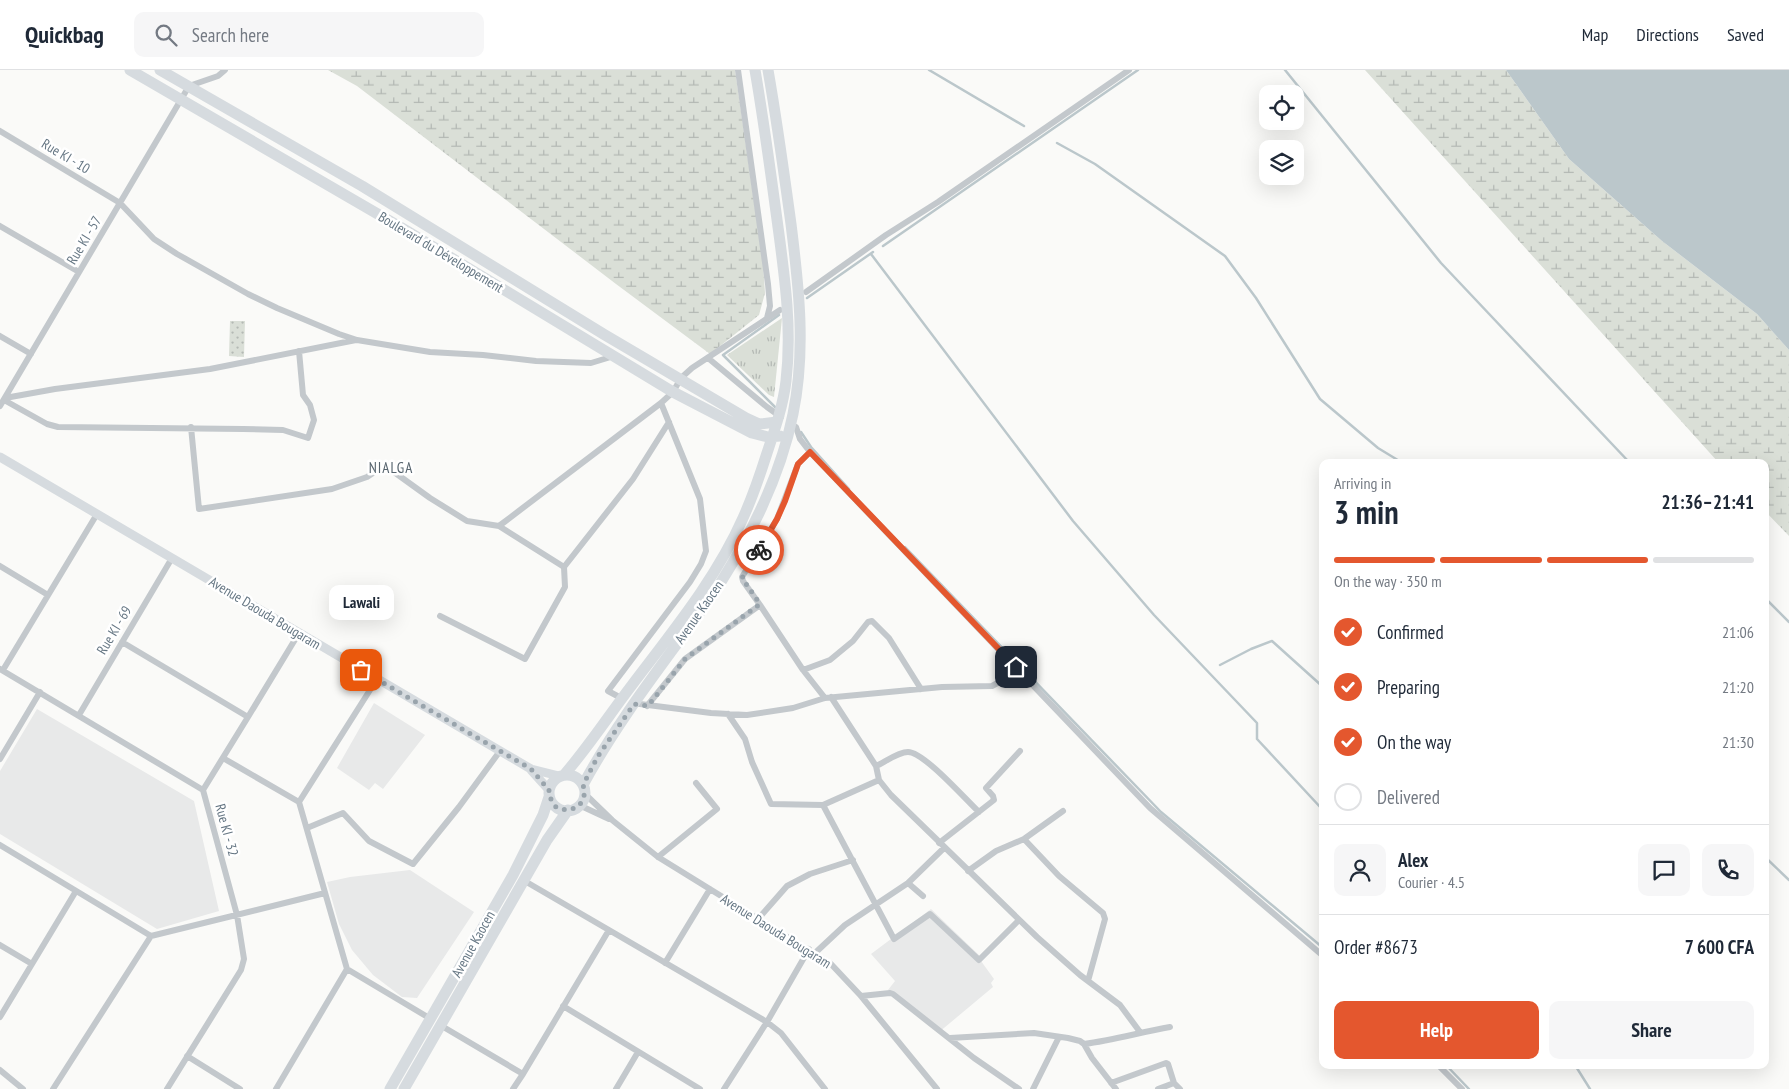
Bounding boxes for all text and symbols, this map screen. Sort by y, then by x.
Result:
search box [134,12,484,57]
text: Quickbag [25,19,104,50]
icon: search [152,21,180,49]
text: Search here [192,23,269,47]
text: Map [1582,23,1608,46]
text: Directions [1636,23,1699,46]
text: Saved [1727,23,1764,46]
map controls [1259,85,1304,185]
button: locate [1259,85,1304,130]
street label: Rue KI - 10 [39,135,93,177]
button: layers [1259,140,1304,185]
street label: Boulevard du Développement [375,208,507,297]
street label: Rue KI - 57 [63,213,105,267]
district label: NIALGA [369,458,413,477]
text: Arriving in [1334,473,1391,493]
text: 21:36–21:41 [1661,490,1754,514]
text: 3 min [1334,491,1399,533]
courier [734,525,784,575]
icon: bike [745,536,773,564]
text: On the way · 350 m [1334,571,1442,591]
street label: Avenue Daouda Bougaram [206,573,324,653]
street label: Avenue Kaocen [671,577,727,647]
callout: Lawali [328,585,394,620]
text: Lawali [343,592,380,612]
street label: Rue KI - 69 [93,603,135,657]
icon: check [1334,618,1362,646]
text: Confirmed [1377,620,1444,644]
text: 21:06 [1722,622,1754,642]
pin [995,646,1037,688]
pin [340,649,382,691]
icon: home [1002,653,1030,681]
icon: bag [347,656,375,684]
icon: check [1334,673,1362,701]
text: Preparing [1377,675,1440,699]
text: 21:20 [1722,677,1754,697]
icon: check [1334,728,1362,756]
text: On the way [1377,730,1451,754]
text: 21:30 [1722,732,1754,752]
text: Delivered [1377,785,1440,809]
street label: Rue KI - 32 [211,802,243,858]
button: person [1334,844,1386,896]
button: chat [1638,844,1690,896]
button: phone [1702,844,1754,896]
text: Alex [1398,848,1428,872]
text: Courier · 4.5 [1398,872,1465,892]
street label: Avenue Daouda Bougaram [717,890,835,972]
street label: Avenue Kaocen [447,908,499,980]
text: Order #8673 [1334,935,1418,959]
text: 7 600 CFA [1685,935,1754,959]
button: Help [1334,1001,1539,1059]
button: Share [1549,1001,1754,1059]

